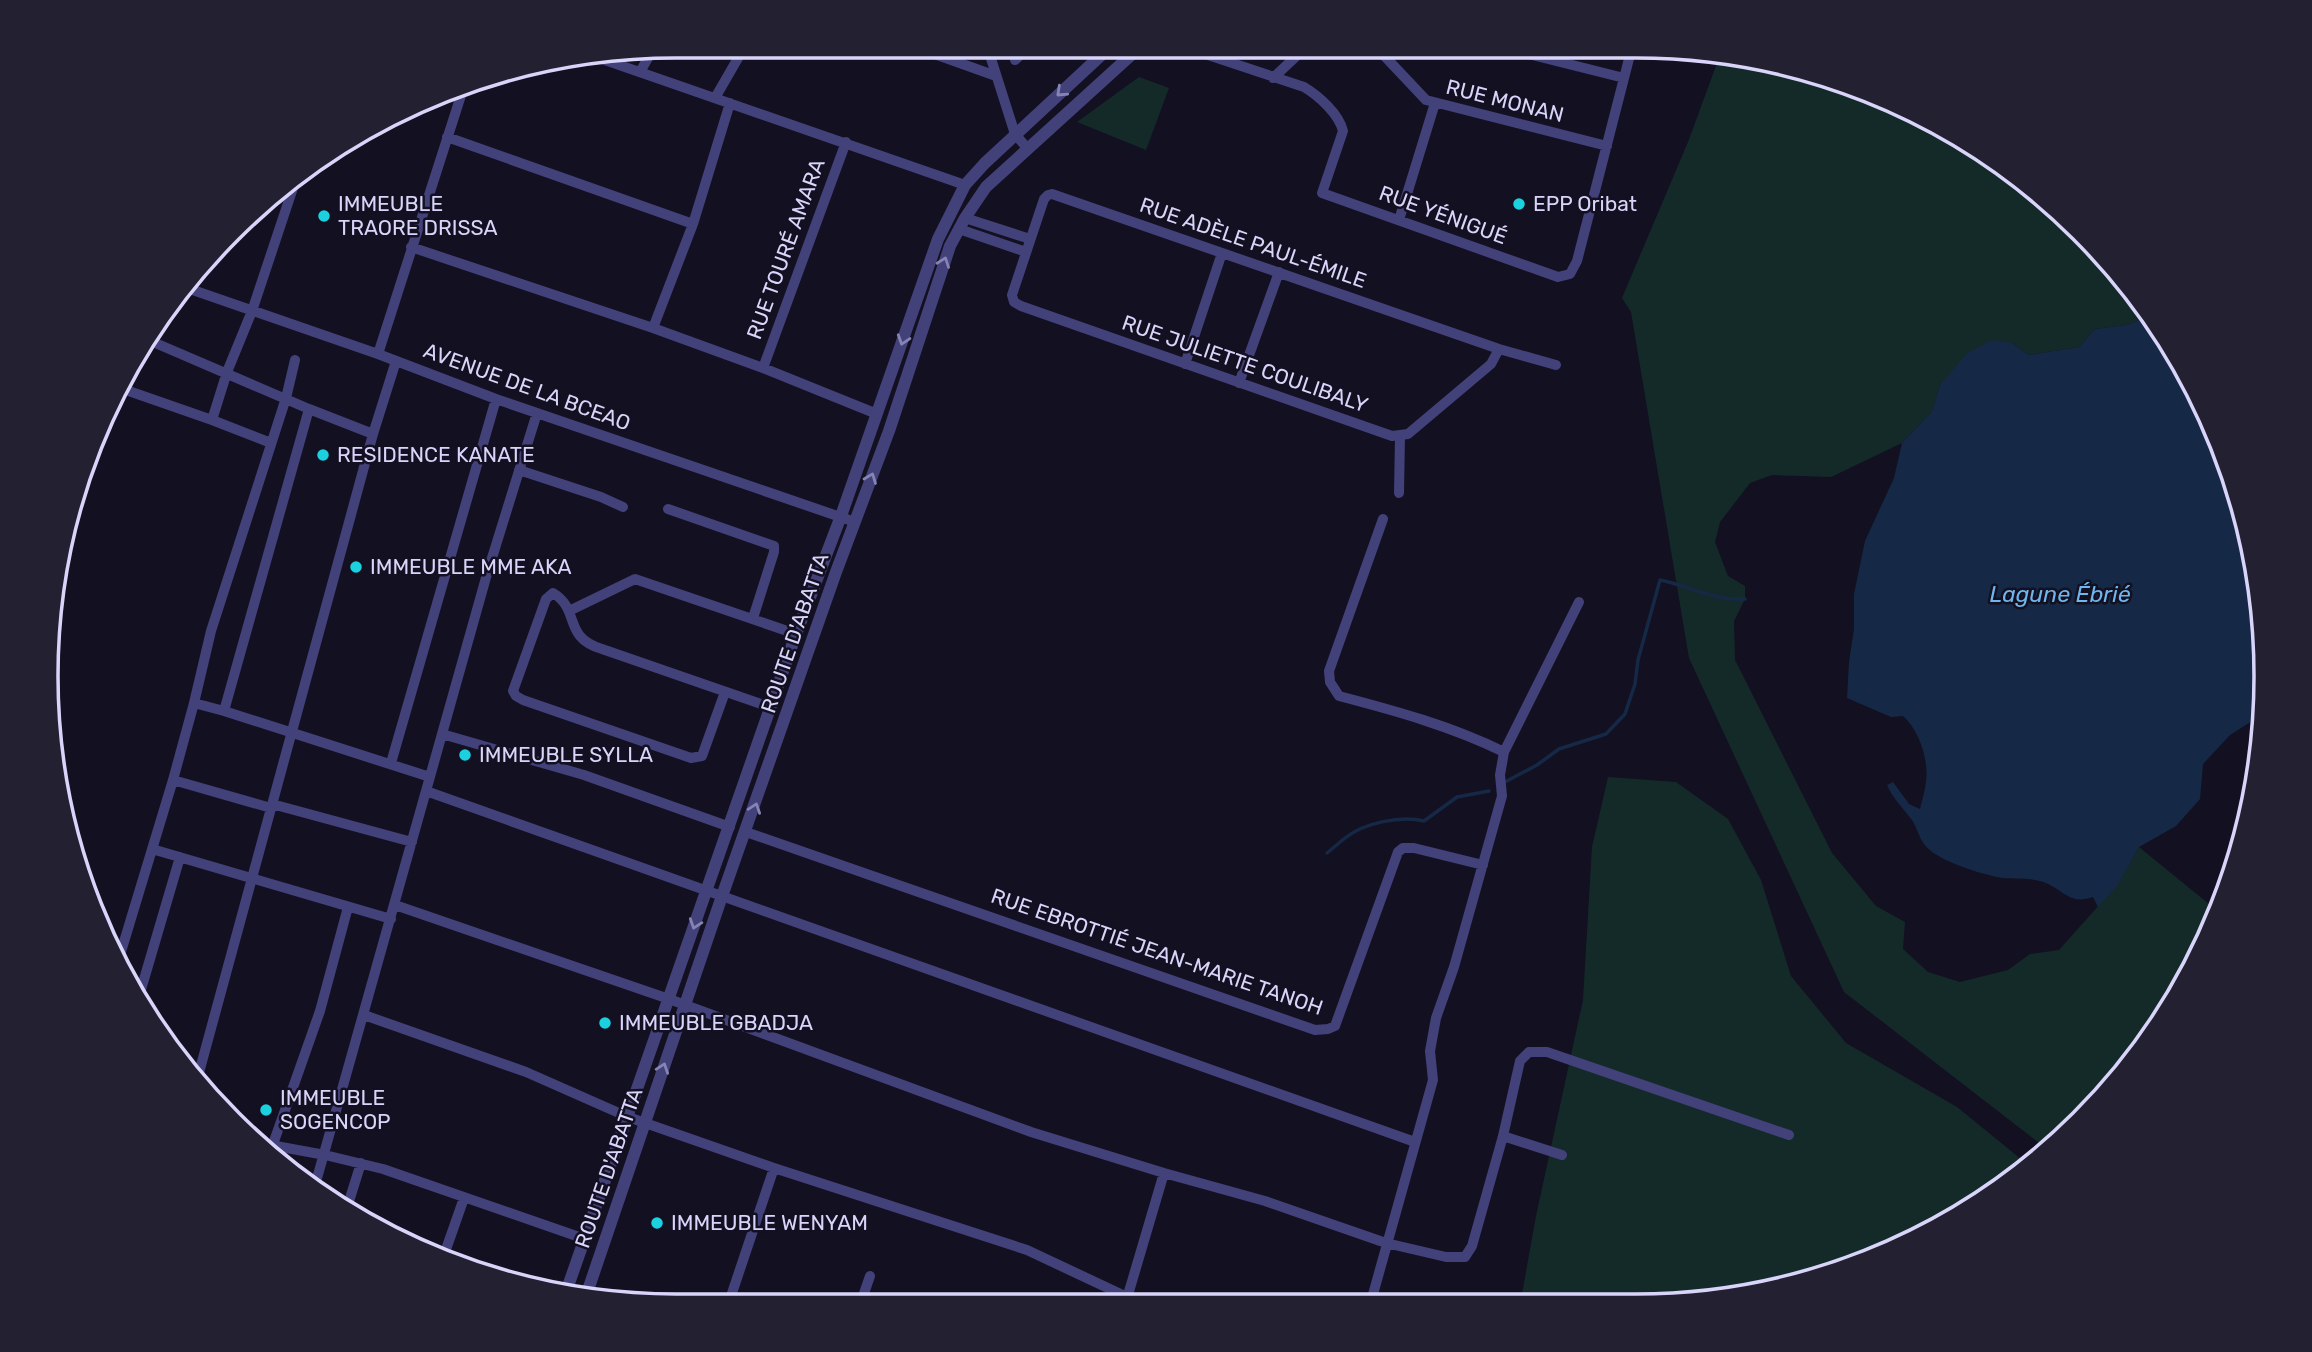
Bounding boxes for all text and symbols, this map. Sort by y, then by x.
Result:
street label: RUE MONAN [1444,74,1567,127]
one-way arrow [1056,84,1069,97]
street label: RUE TOURÉ AMARA [741,155,830,343]
street label: RUE YÉNIGUÉ [1376,180,1510,249]
place label: IMMEUBLE TRAORE DRISSA [338,191,498,240]
place label: EPP Oribat [1533,191,1637,216]
street label: RUE ADÈLE PAUL-ÉMILE [1137,192,1370,293]
marker: EPP Oribat [1511,196,1527,212]
marker: IMMEUBLE TRAORE DRISSA [316,208,332,224]
one-way arrow [936,257,950,269]
street label: RUE JULIETTE COULIBALY [1119,310,1371,417]
one-way arrow [896,334,911,346]
street label: AVENUE DE LA BCEAO [420,337,634,436]
place label: RESIDENCE KANATE [337,442,535,467]
marker: RESIDENCE KANATE [315,447,331,463]
one-way arrow [863,472,877,484]
street label: ROUTE D'ABATTA [755,550,834,716]
place label: IMMEUBLE MME AKA [370,554,572,579]
marker: IMMEUBLE MME AKA [348,559,364,575]
water label: Lagune Ébrié [1989,580,2131,608]
place label: IMMEUBLE SYLLA [479,742,653,767]
marker: IMMEUBLE SYLLA [457,747,473,763]
one-way arrow [747,802,761,814]
street label: RUE EBROTTIÉ JEAN-MARIE TANOH [988,883,1326,1020]
one-way arrow [689,917,703,929]
place label: IMMEUBLE GBADJA [619,1010,813,1035]
marker: IMMEUBLE GBADJA [597,1015,613,1031]
one-way arrow [655,1063,669,1075]
place label: IMMEUBLE SOGENCOP [280,1085,391,1134]
street label: ROUTE D'ABATTA [569,1085,648,1251]
marker: IMMEUBLE SOGENCOP [258,1102,274,1118]
place label: IMMEUBLE WENYAM [671,1210,868,1235]
marker: IMMEUBLE WENYAM [649,1215,665,1231]

